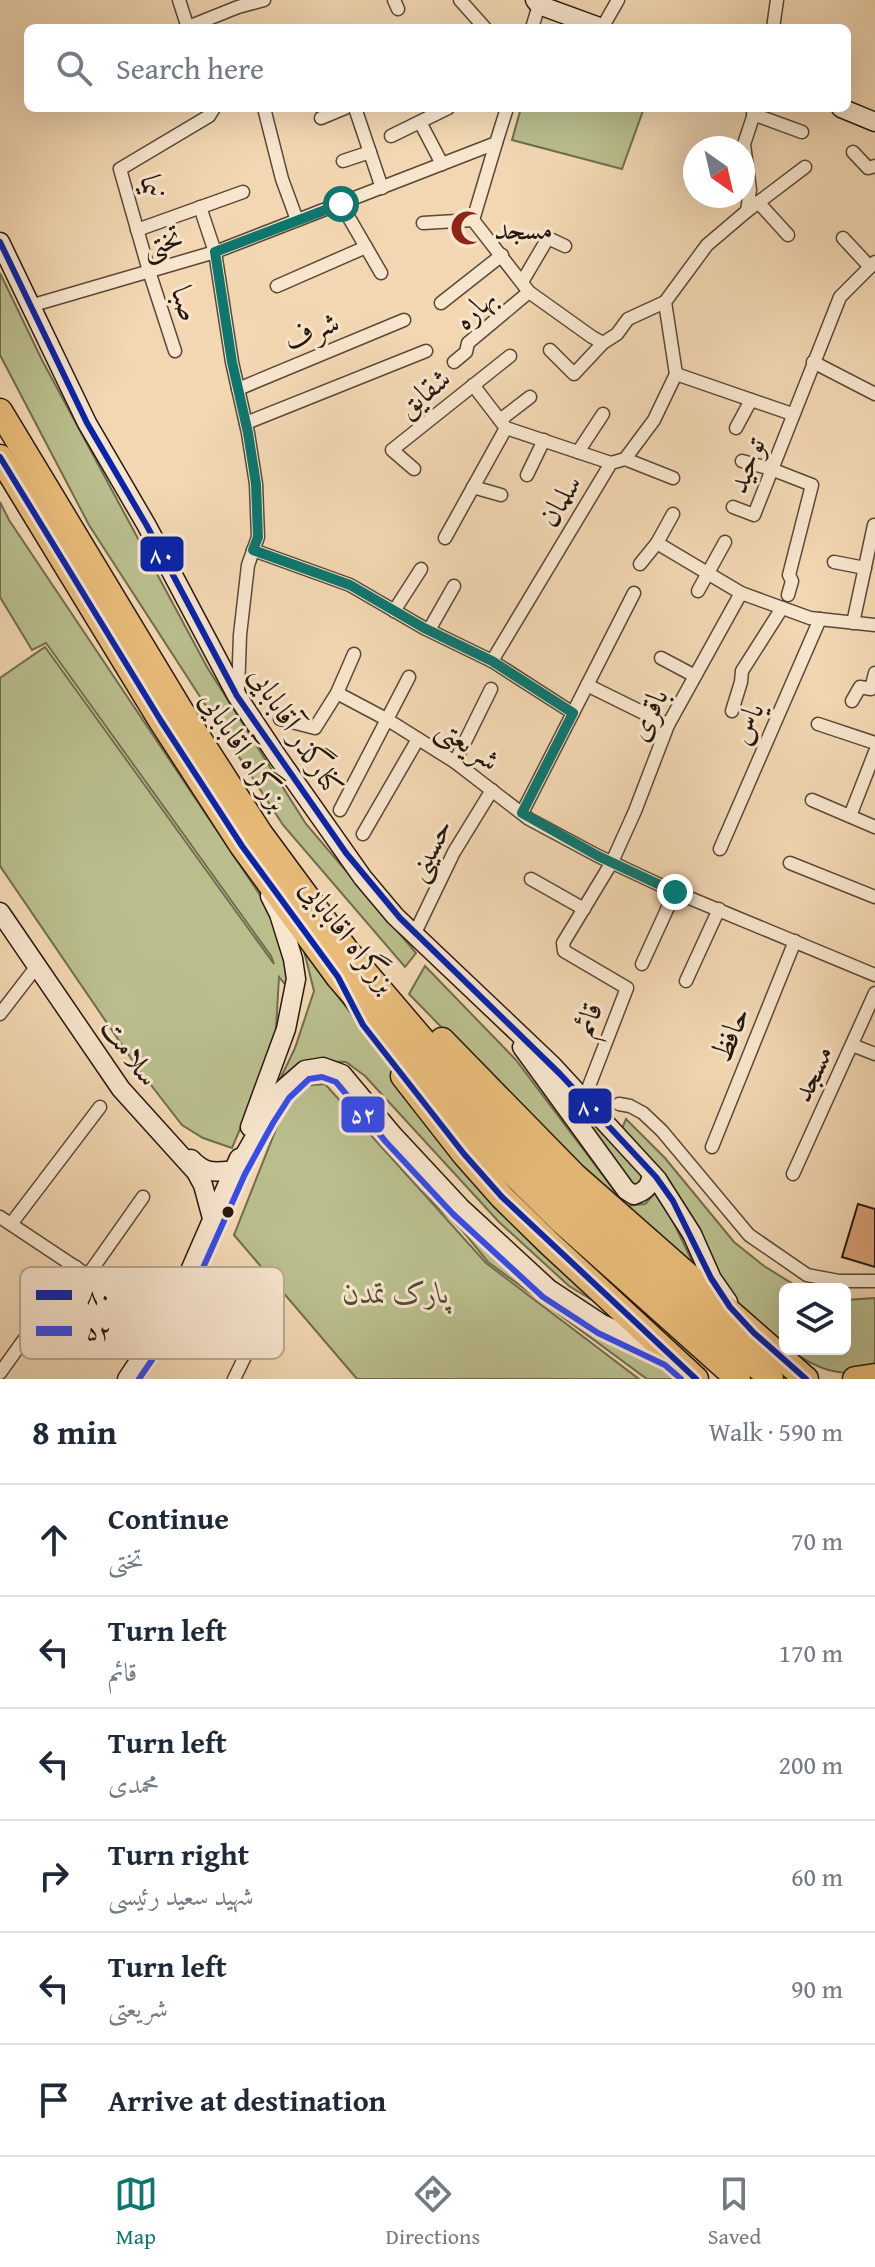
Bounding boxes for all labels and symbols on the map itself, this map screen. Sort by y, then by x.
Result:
north arrow [683,136,755,208]
street label: نیما [129,170,177,202]
route start [323,186,359,222]
place label: مسجد [494,206,553,250]
mosque icon: مسجد [449,209,487,247]
street label: تختی [136,214,188,269]
street label: بهاره [442,276,506,340]
street label: صبا [161,279,213,327]
street label: شرف [276,299,346,361]
street label: شقایق [386,356,460,428]
street label: توحید [714,430,776,500]
street label: سلمان [526,465,592,535]
line badge: ۸۰ [139,535,185,573]
text: ۸۰ [149,538,175,570]
street label: کنارگذر آقابابایی [238,656,356,804]
street label: باقری [615,680,679,748]
street label: بزرگراه آقابابایی [189,681,301,819]
street label: یاس [717,694,775,751]
street label: شریعتی [428,705,510,782]
street label: حسینی [393,810,464,889]
street label: بزرگراه اقابابایی [290,868,408,1002]
route end [657,874,693,910]
street label: قائم [560,995,618,1044]
street label: حافظ [698,1000,760,1068]
street label: سلامت [91,1007,171,1095]
street label: مسجد [779,1037,843,1109]
line badge: ۸۰ [567,1087,613,1125]
text: ۸۰ [577,1090,603,1122]
line badge: ۵۲ [340,1095,386,1134]
text: ۵۲ [350,1098,376,1130]
unlabelled marker [220,1204,236,1220]
legend [20,1267,284,1359]
park label: پارک تمدن [343,1270,452,1314]
text: ۸۰ [86,1279,112,1311]
text: ۵۲ [86,1315,112,1347]

